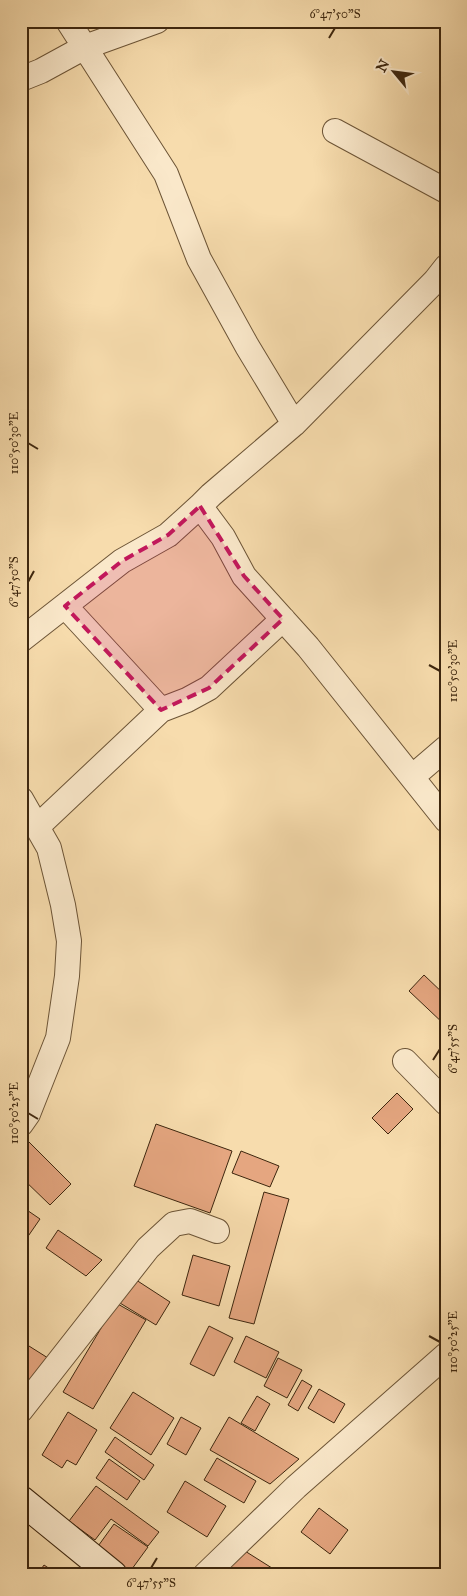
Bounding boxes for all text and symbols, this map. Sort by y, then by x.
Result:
text: 6°47'50"S [309,7,361,21]
north arrow [370,48,420,98]
text: N [373,57,393,75]
text: 110°50'30"E [7,411,21,474]
text: 6°47'50"S [7,556,21,608]
text: 110°50'30"E [446,639,460,702]
text: 6°47'55"S [446,1024,460,1074]
text: 110°50'25"E [7,1082,21,1144]
text: 110°50'25"E [446,1311,460,1373]
text: 6°47'55"S [126,1576,176,1590]

